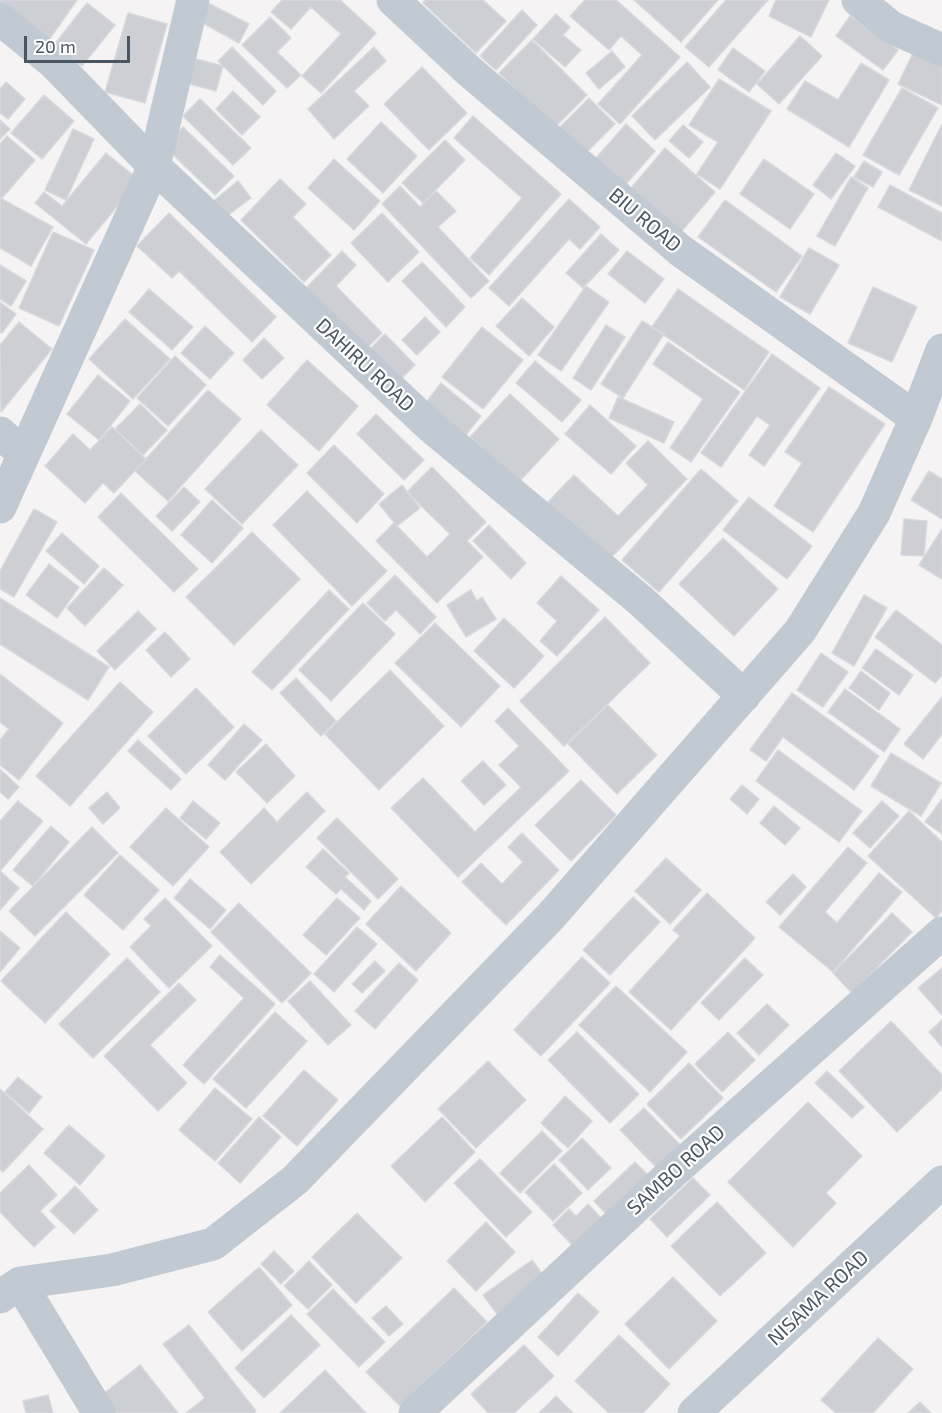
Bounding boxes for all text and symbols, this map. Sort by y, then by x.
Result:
scale bar [27,24,134,62]
text: 20 m [35,35,76,57]
street label: BIU ROAD [604,183,686,257]
street label: DAHIRU ROAD [311,313,419,417]
street label: SAMBO ROAD [622,1120,730,1220]
street label: NISAMA ROAD [763,1245,873,1351]

